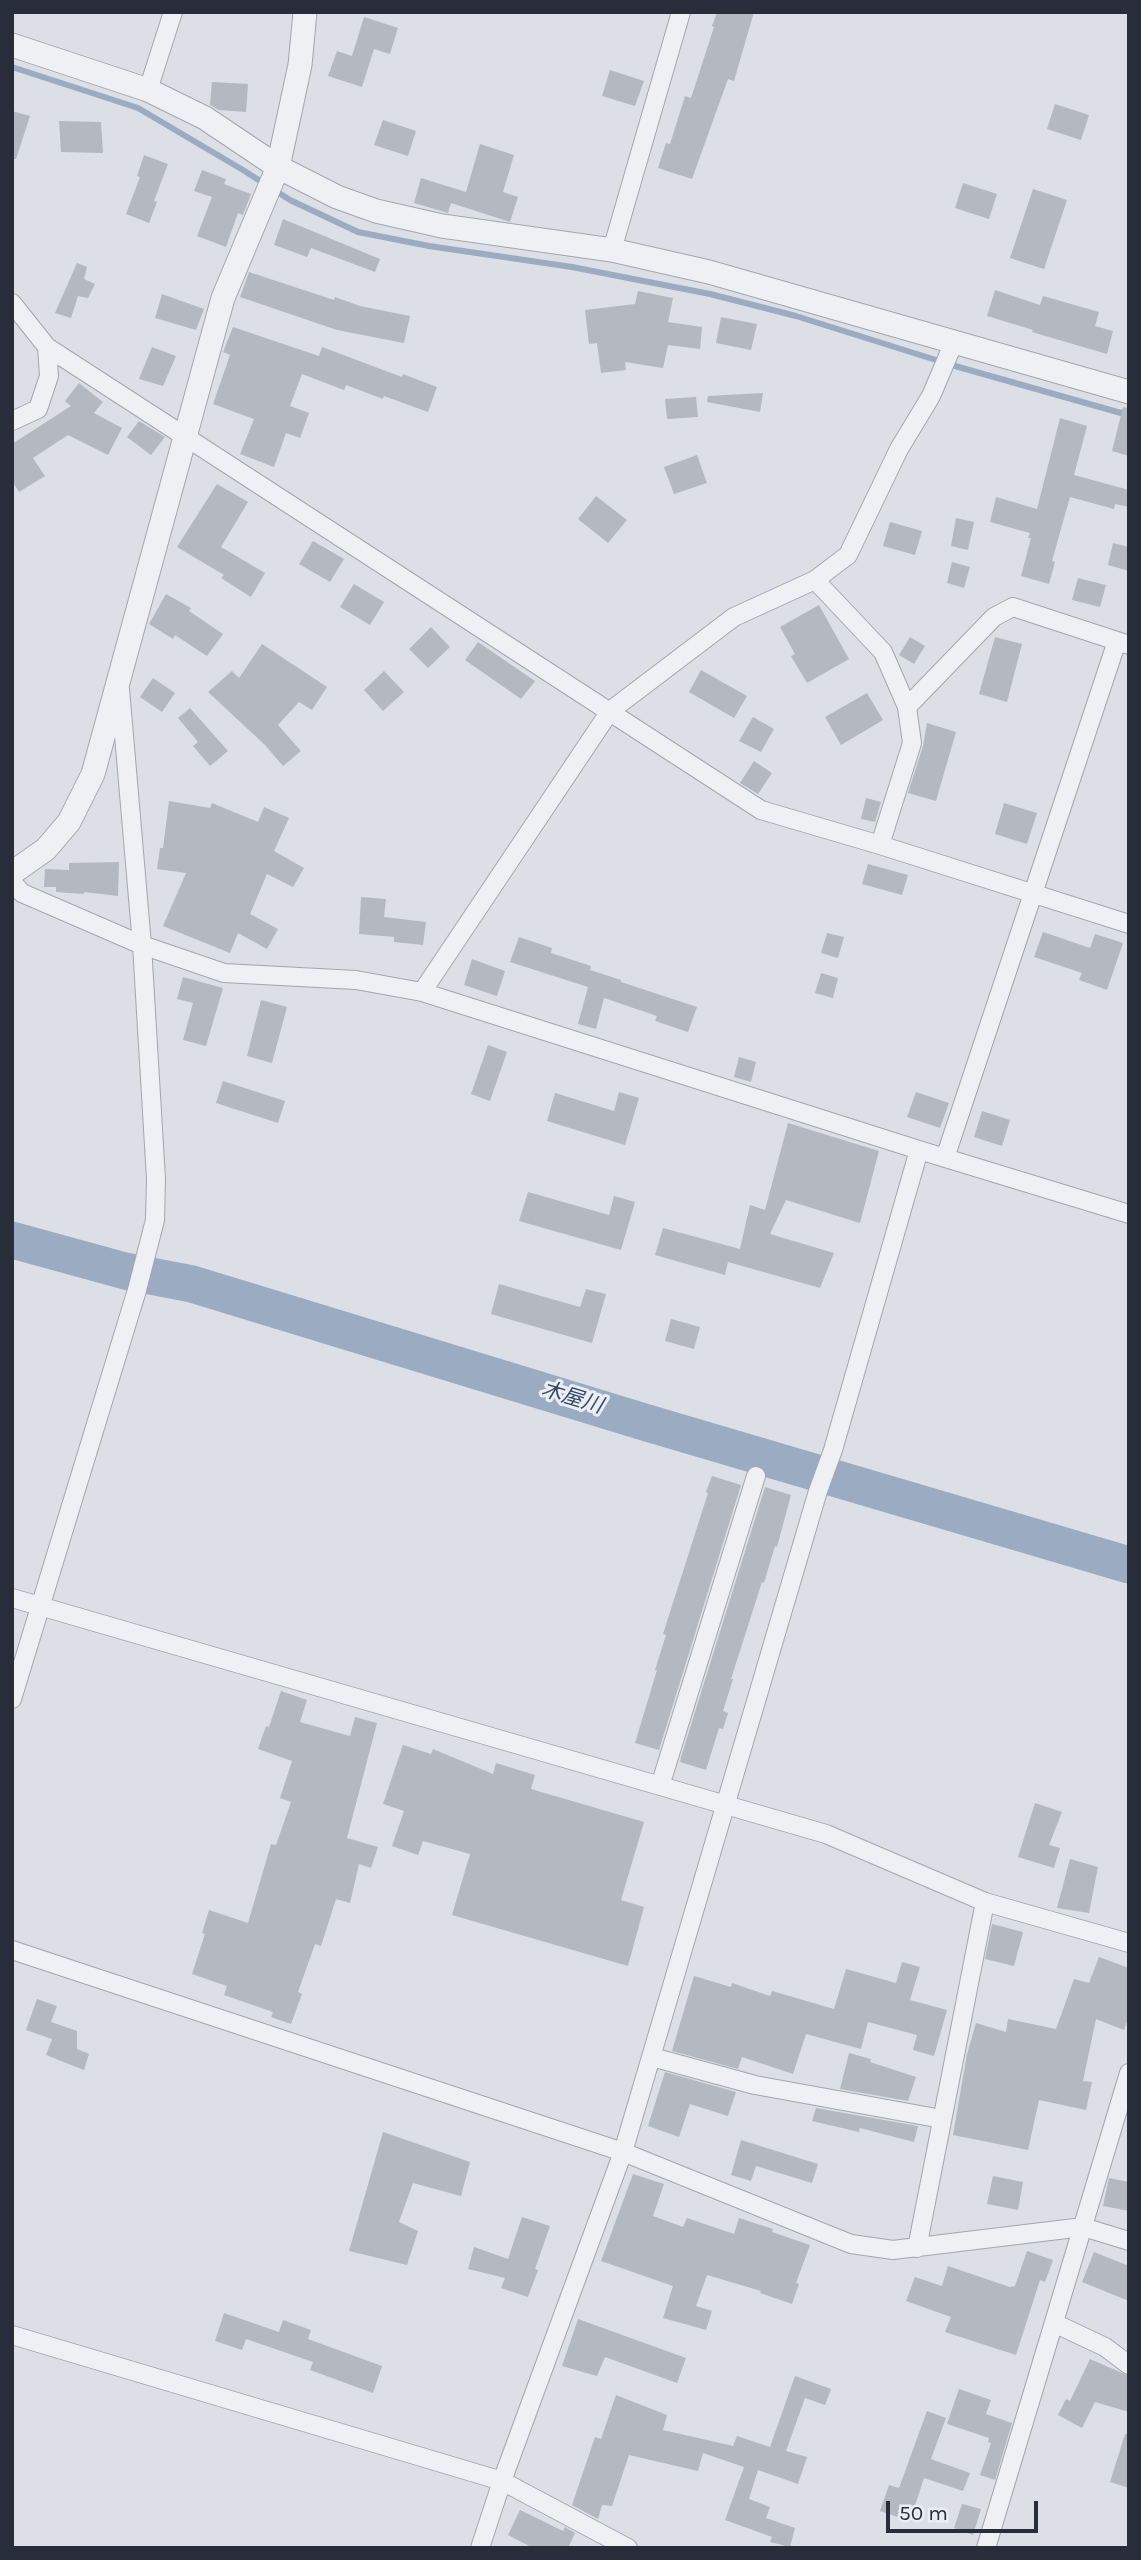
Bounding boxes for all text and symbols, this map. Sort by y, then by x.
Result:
water label: 木屋川 [538,1377,606,1419]
scale bar [889,2486,1041,2530]
text: 50 m [899,2501,948,2525]

